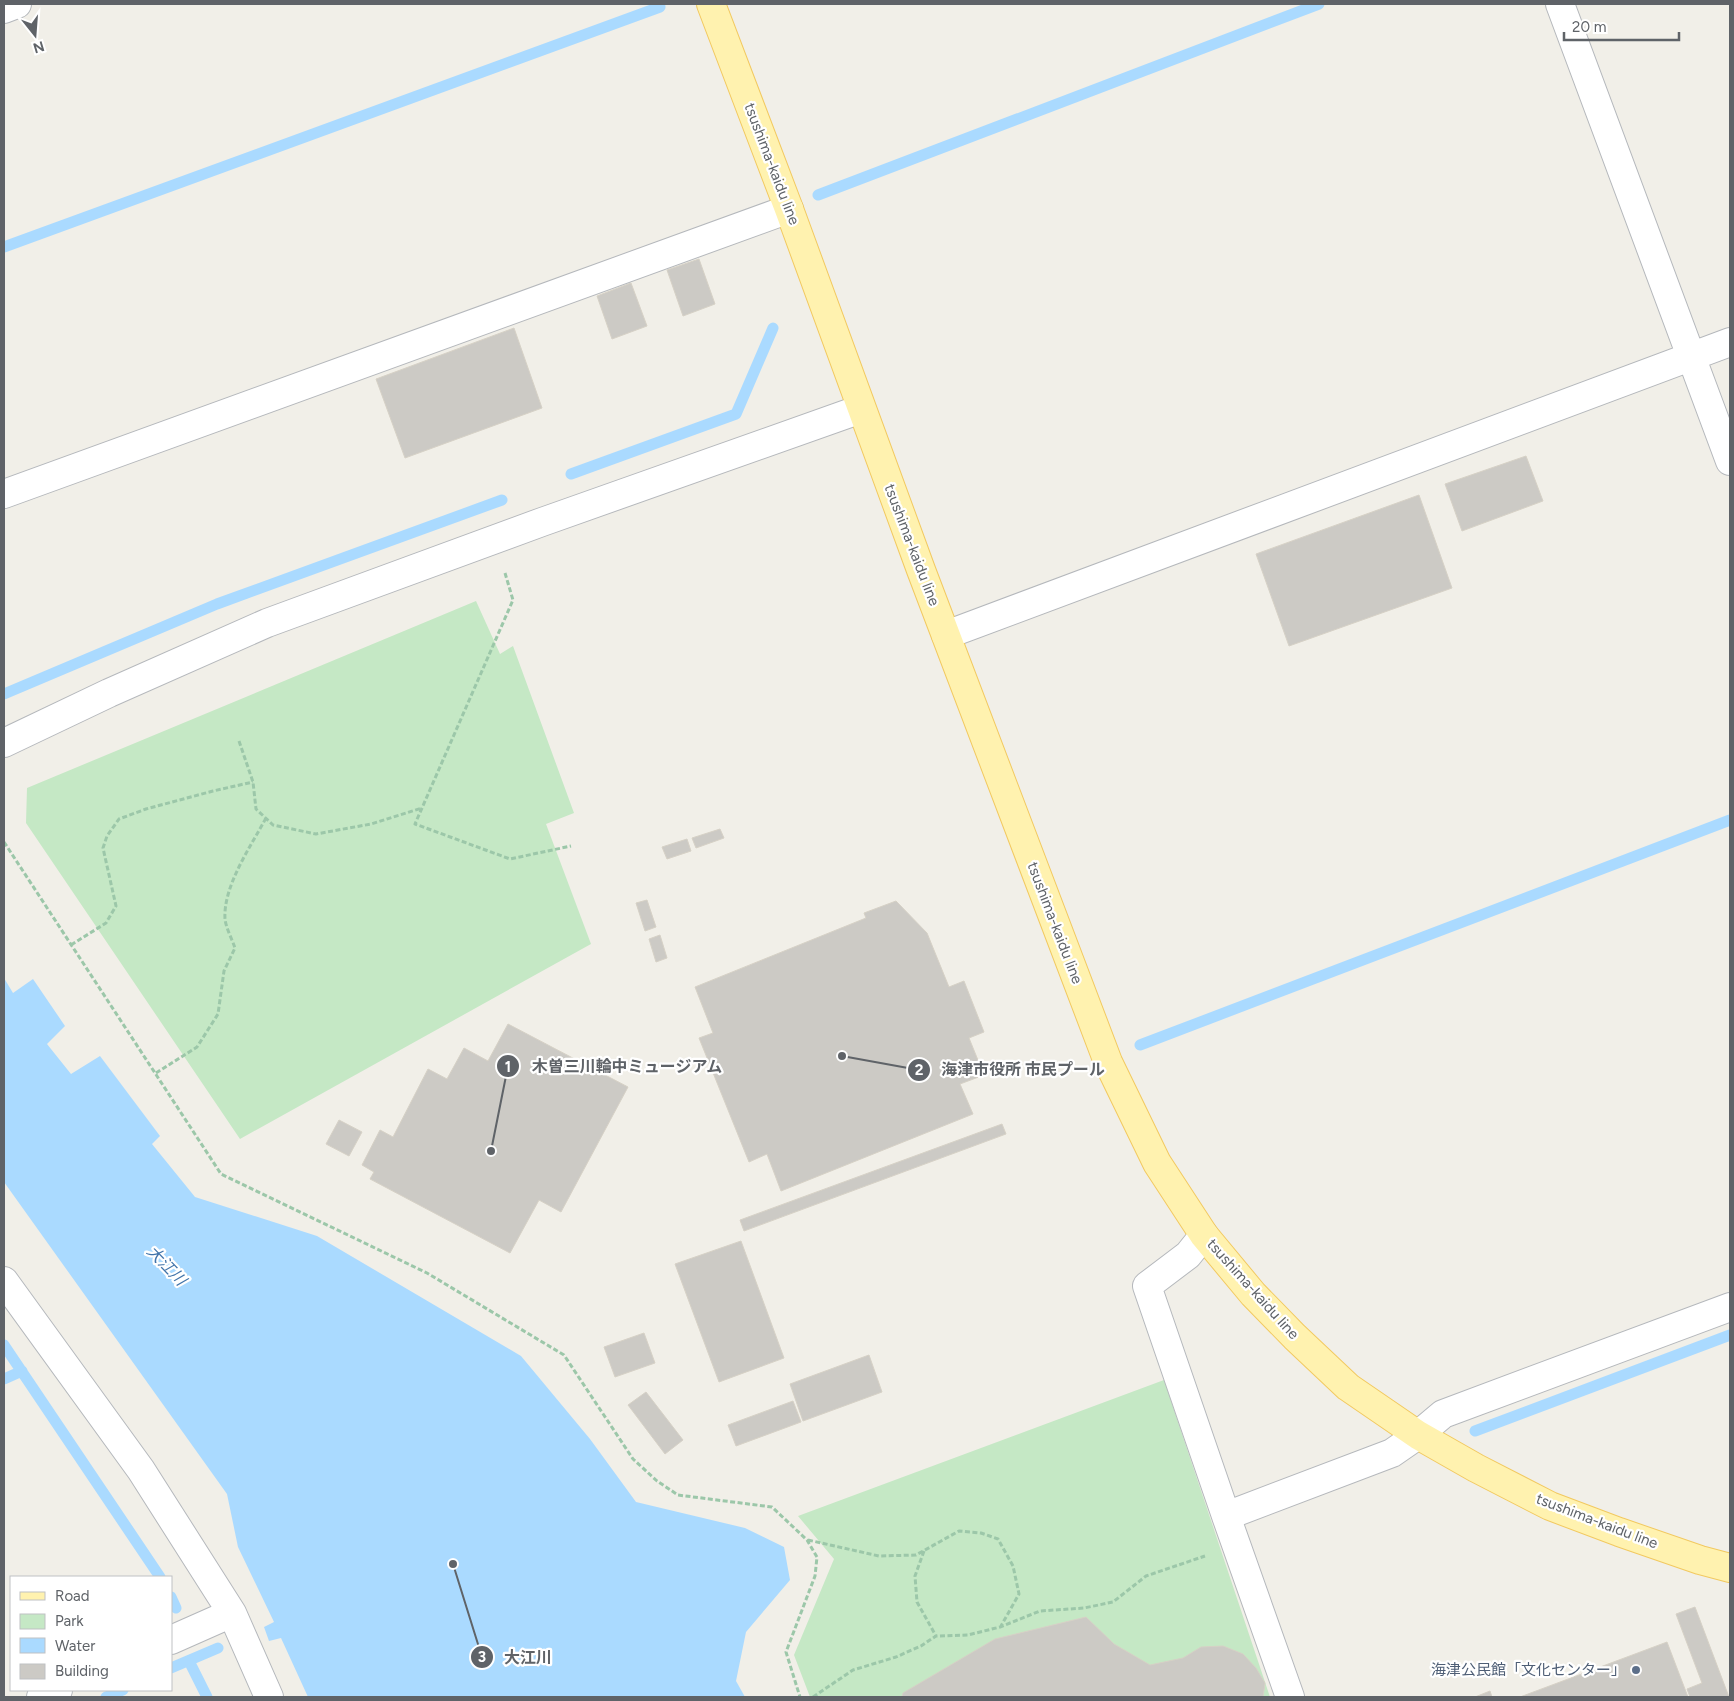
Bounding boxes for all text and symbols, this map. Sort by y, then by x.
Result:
north arrow [10,10,60,60]
scale bar [1564,10,1679,42]
text: 20 m [1572,18,1606,36]
text: N [31,37,46,57]
street label: tsushima-kaidu line [740,101,804,227]
street label: tsushima-kaidu line [880,482,944,608]
street label: tsushima-kaidu line [1023,860,1087,986]
callout: 木曽三川輪中ミュージアム [496,1051,733,1082]
callout: 海津市役所 市民プール [907,1054,1115,1085]
text: 木曽三川輪中ミュージアム [532,1057,722,1076]
text: 1 [505,1058,511,1076]
text: 海津市役所 市民プール [941,1060,1105,1079]
text: 2 [915,1061,924,1079]
street label: tsushima-kaidu line [1203,1235,1303,1343]
water label: 大江川 [143,1241,192,1291]
street label: tsushima-kaidu line [1534,1489,1660,1553]
legend [10,1576,172,1691]
text: Road [55,1587,90,1605]
text: Park [55,1612,84,1630]
text: Water [55,1637,95,1655]
callout: 大江川 [469,1642,562,1673]
text: 3 [478,1648,486,1666]
text: 大江川 [504,1648,552,1667]
place label: 海津公民館「文化センター」 [1431,1661,1626,1679]
text: Building [55,1662,109,1680]
marker: 海津公民館「文化センター」 [1630,1664,1642,1676]

